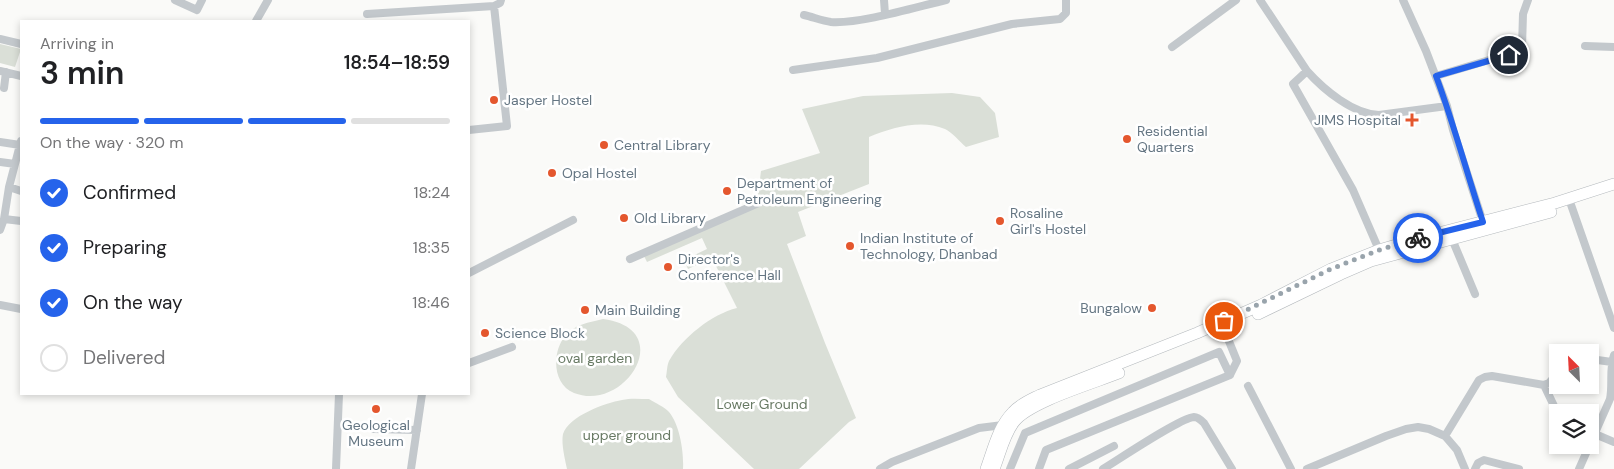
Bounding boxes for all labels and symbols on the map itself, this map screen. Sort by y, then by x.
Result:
pin [1488,34,1530,76]
place label: Jasper Hostel [504,91,592,109]
marker: Jasper Hostel [488,94,500,106]
place label: JIMS Hospital [1314,111,1401,129]
marker: JIMS Hospital [1405,113,1419,127]
place label: Residential Quarters [1137,122,1208,156]
marker: Residential Quarters [1121,133,1133,145]
place label: Central Library [614,136,711,154]
marker: Central Library [598,139,610,151]
place label: Opal Hostel [562,164,637,182]
marker: Opal Hostel [546,167,558,179]
place label: Department of Petroleum Engineering [737,174,882,208]
marker: Department of Petroleum Engineering [721,185,733,197]
place label: Rosaline Girl's Hostel [1010,204,1086,238]
place label: Old Library [634,209,706,227]
marker: Old Library [618,212,630,224]
courier [1393,213,1443,263]
marker: Rosaline Girl's Hostel [994,215,1006,227]
place label: Indian Institute of Technology, Dhanbad [860,229,998,263]
marker: Indian Institute of Technology, Dhanbad [844,240,856,252]
place label: Director's Conference Hall [678,250,781,284]
marker: Director's Conference Hall [662,261,674,273]
place label: Bungalow [1080,299,1142,317]
pin [1203,300,1245,342]
place label: Main Building [595,301,681,319]
marker: Bungalow [1146,302,1158,314]
marker: Main Building [579,304,591,316]
place label: Science Block [495,324,585,342]
marker: Science Block [479,327,491,339]
north arrow [1549,344,1599,394]
park label: oval garden [558,349,632,367]
park label: Lower Ground [716,395,808,413]
marker: Geological Museum [370,403,382,415]
place label: Geological Museum [342,416,410,450]
park label: upper ground [583,426,671,444]

